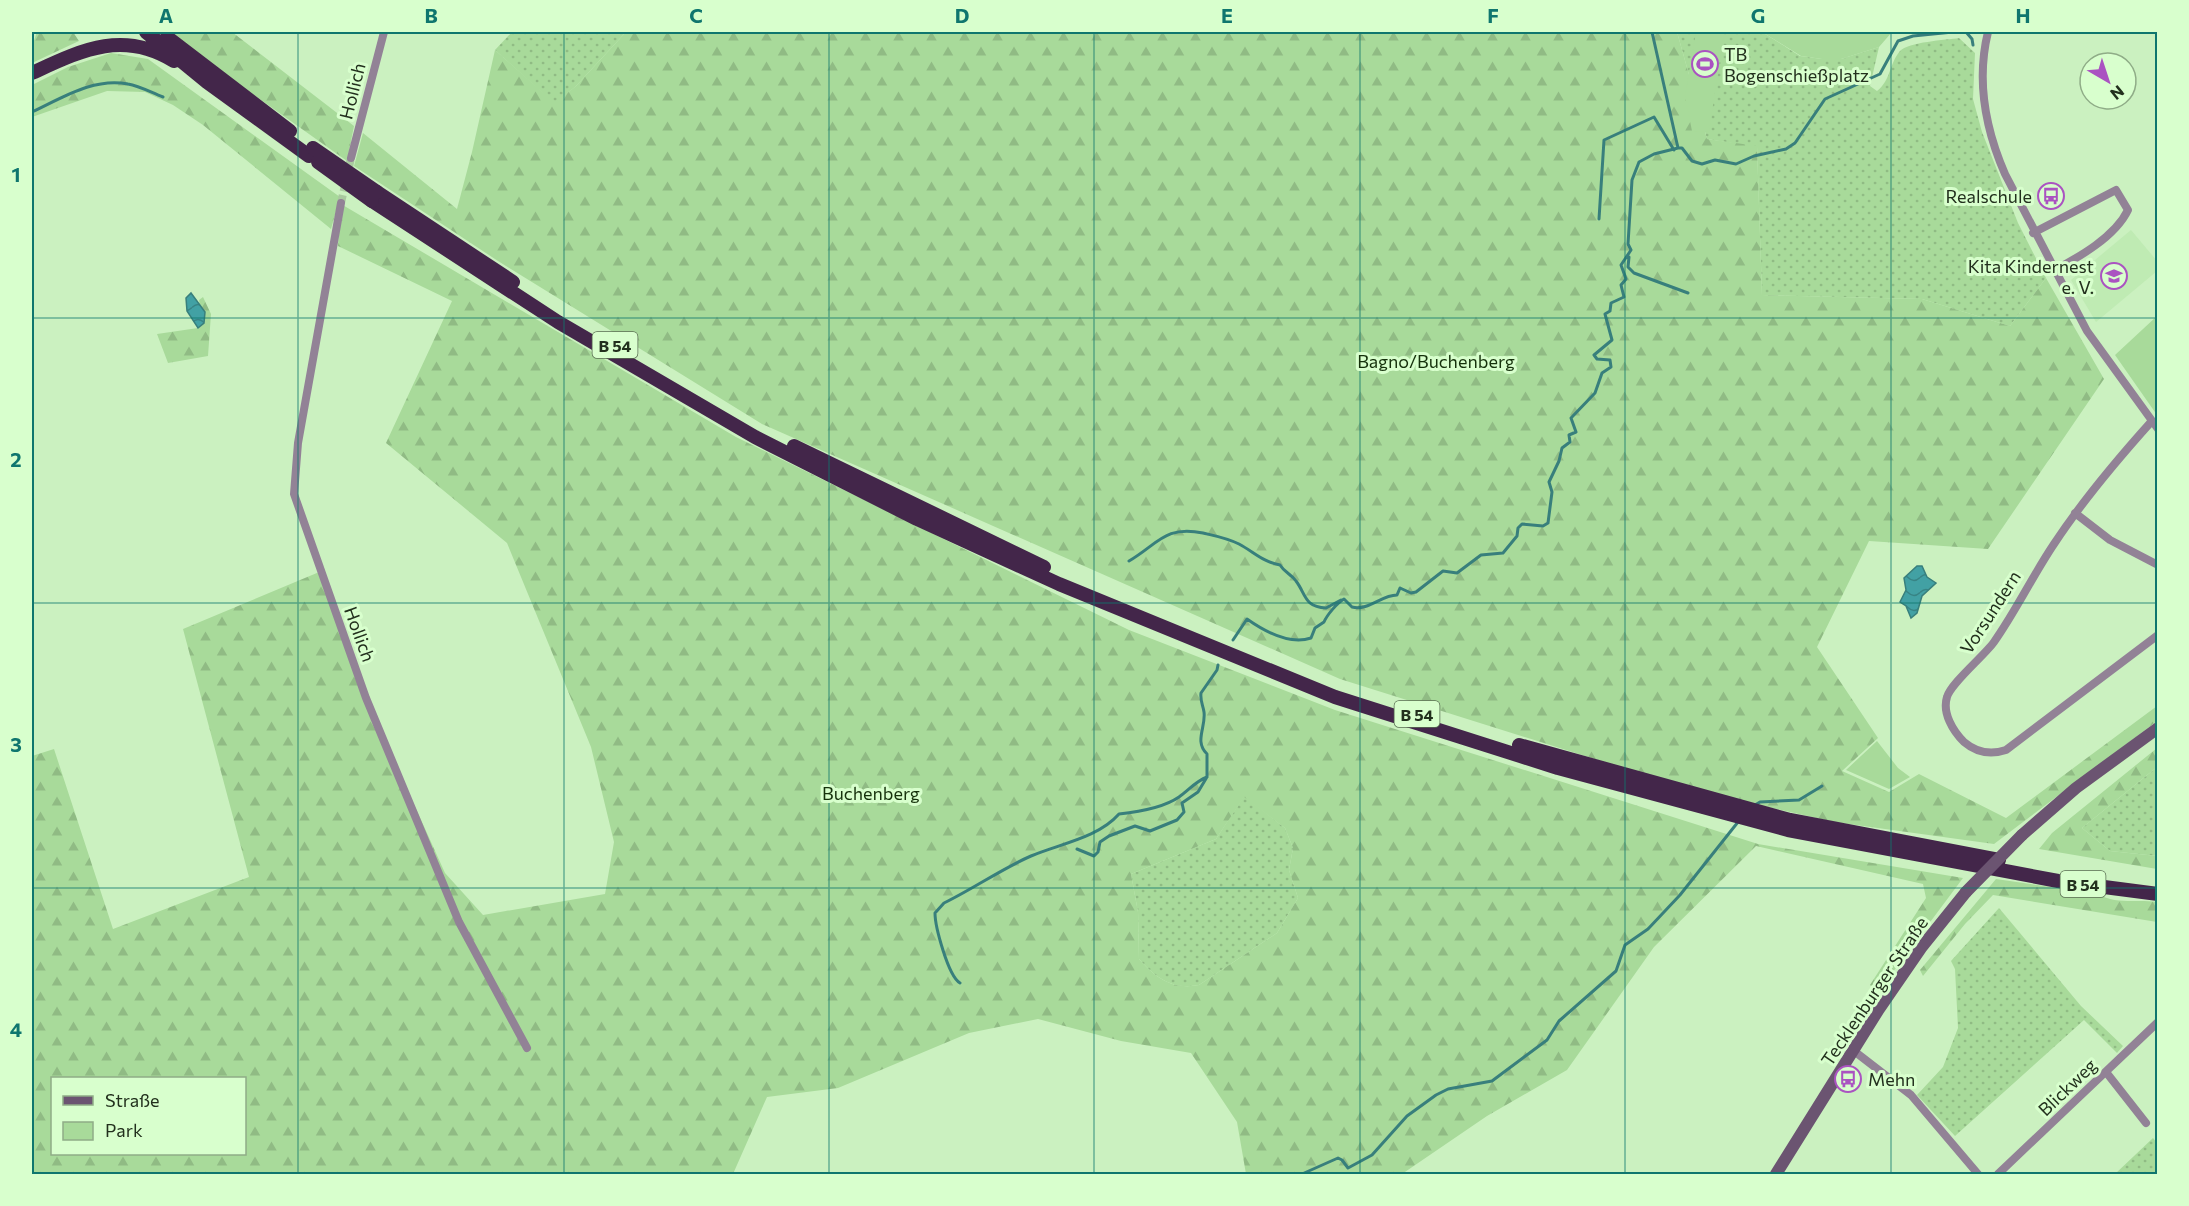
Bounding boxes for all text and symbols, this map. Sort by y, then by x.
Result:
text: A [159,3,173,27]
text: B [424,3,438,27]
text: C [689,3,703,27]
text: D [955,3,969,27]
text: E [1221,3,1233,27]
text: F [1487,3,1499,27]
text: G [1751,3,1765,27]
text: H [2016,3,2031,27]
place label: TB Bogenschießplatz [1724,43,1869,86]
sports icon: TB Bogenschießplatz [1690,49,1720,79]
north arrow [2078,51,2138,111]
street label: Hollich [334,61,370,121]
text: N [2107,82,2128,104]
text: 1 [11,162,21,186]
bus stop icon: Realschule [2036,181,2066,211]
place label: Realschule [1946,185,2032,207]
place label: Kita Kindernest e. V. [1968,255,2094,298]
school or university icon: Kita Kindernest e. V. [2099,261,2129,291]
road number: B 54 [592,332,638,358]
park label: Bagno/Buchenberg [1357,350,1515,372]
text: 2 [10,447,22,471]
street label: Vorsundern [1955,566,2025,658]
street label: Hollich [340,603,380,665]
road number: B 54 [1394,701,1440,727]
text: 3 [10,732,22,756]
park label: Buchenberg [822,782,920,804]
road number: B 54 [2060,871,2106,897]
street label: Tecklenburger Straße [1816,912,1932,1070]
text: 4 [10,1017,22,1041]
street label: Blickweg [2033,1054,2101,1120]
bus stop icon: Mehn [1833,1064,1863,1094]
place label: Mehn [1868,1068,1915,1090]
legend [51,1077,246,1155]
text: Straße [105,1089,160,1111]
text: Park [105,1119,143,1141]

